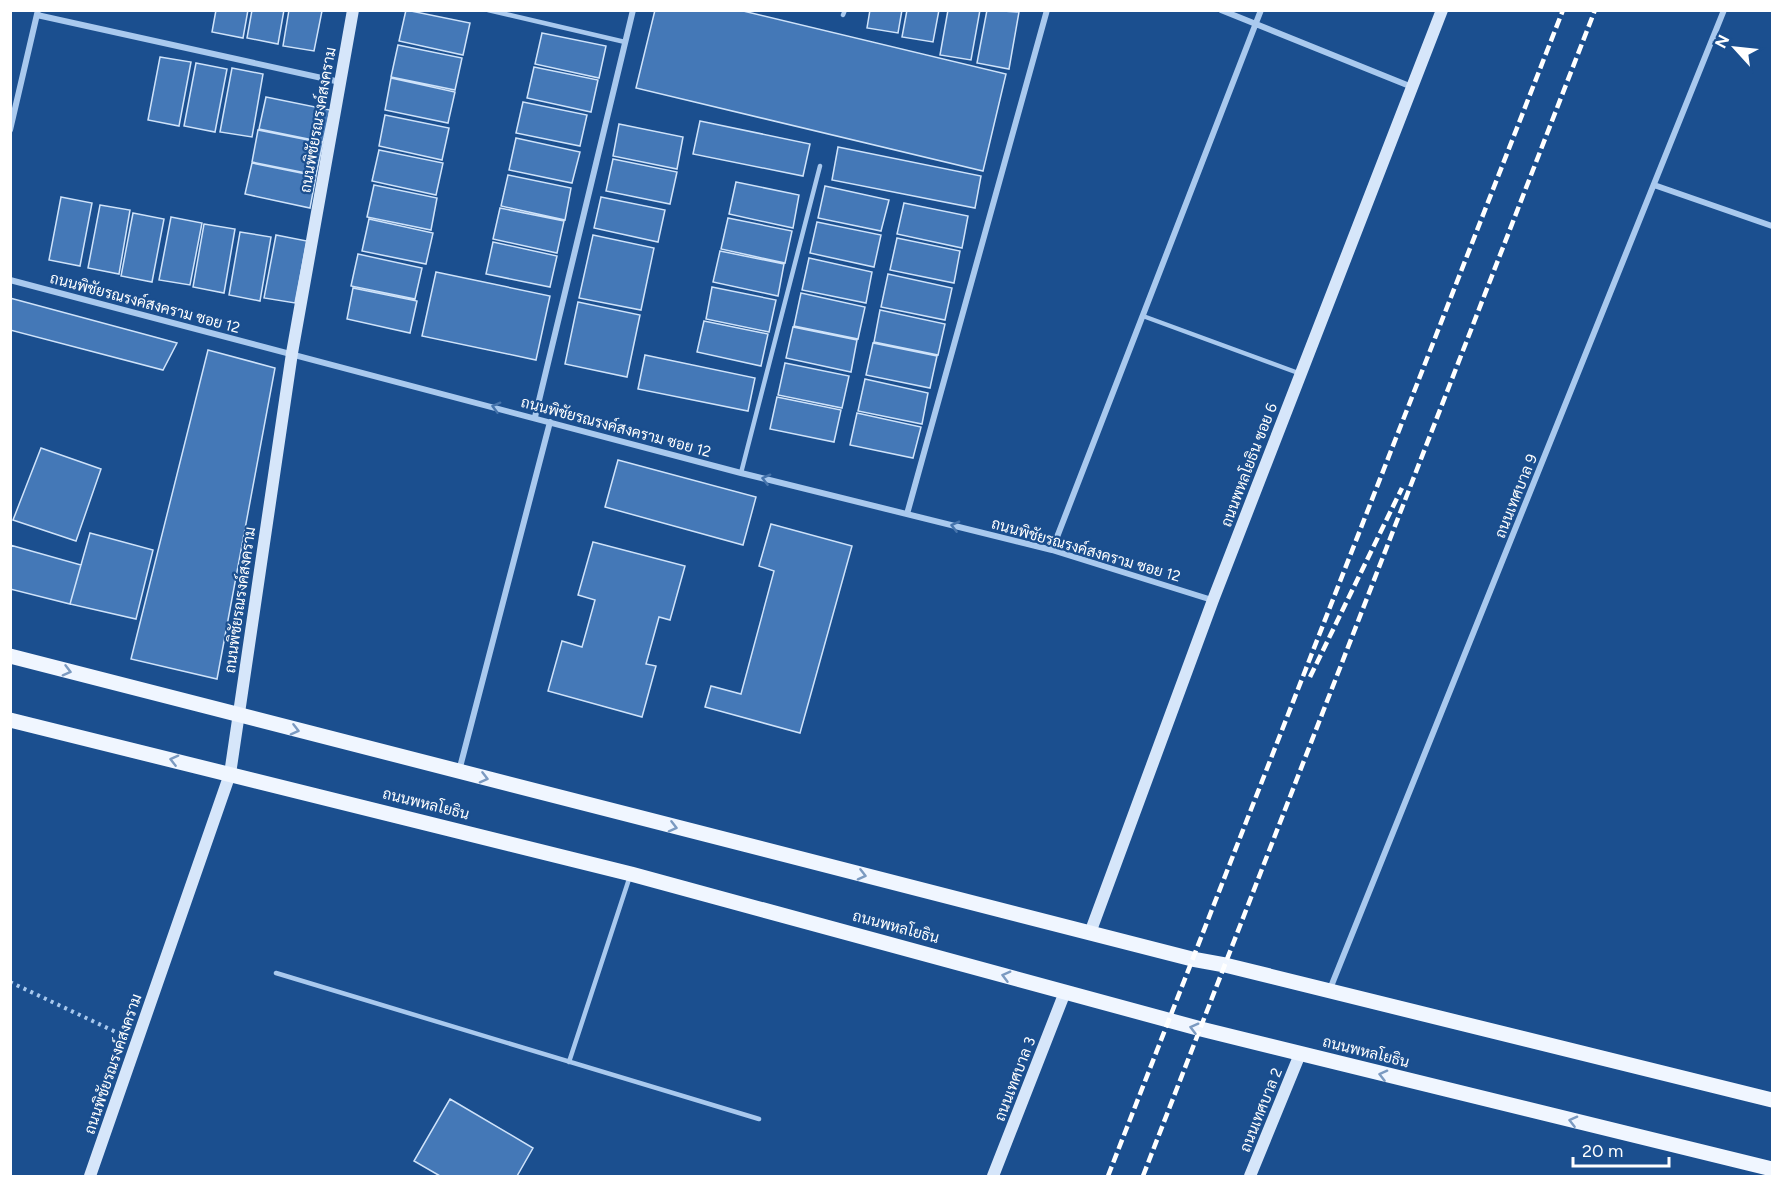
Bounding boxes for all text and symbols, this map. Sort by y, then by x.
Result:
north arrow [1705,18,1765,78]
text: N [1711,32,1733,51]
street label: ถนนพิชัยรณรงค์สงคราม [295,46,340,194]
street label: ถนนพิชัยรณรงค์สงคราม ซอย 12 [48,268,242,337]
street label: ถนนพิชัยรณรงค์สงคราม ซอย 12 [519,392,713,461]
street label: ถนนพหลโยธิน ซอย 6 [1216,400,1281,530]
one-way arrow [491,402,501,415]
street label: ถนนเทศบาล 9 [1491,451,1541,541]
one-way arrow [761,473,771,486]
street label: ถนนพิชัยรณรงค์สงคราม ซอย 12 [989,513,1183,586]
one-way arrow [950,520,960,533]
street label: ถนนพิชัยรณรงค์สงคราม [220,526,259,674]
one-way arrow [62,664,72,677]
one-way arrow [290,723,300,736]
one-way arrow [169,754,179,767]
one-way arrow [479,771,489,784]
street label: ถนนพหลโยธิน [381,784,472,823]
one-way arrow [668,819,678,832]
one-way arrow [857,867,867,880]
street label: ถนนพหลโยธิน [851,906,941,947]
one-way arrow [1001,971,1012,983]
street label: ถนนพิชัยรณรงค์สงคราม [80,991,146,1137]
one-way arrow [1189,1022,1199,1035]
street label: ถนนพหลโยธิน [1321,1032,1412,1071]
street label: ถนนเทศบาล 3 [991,1034,1039,1124]
street label: ถนนเทศบาล 2 [1236,1065,1286,1155]
one-way arrow [1379,1069,1389,1082]
one-way arrow [1568,1115,1578,1128]
scale bar [1573,1130,1669,1168]
text: 20 m [1582,1140,1623,1162]

